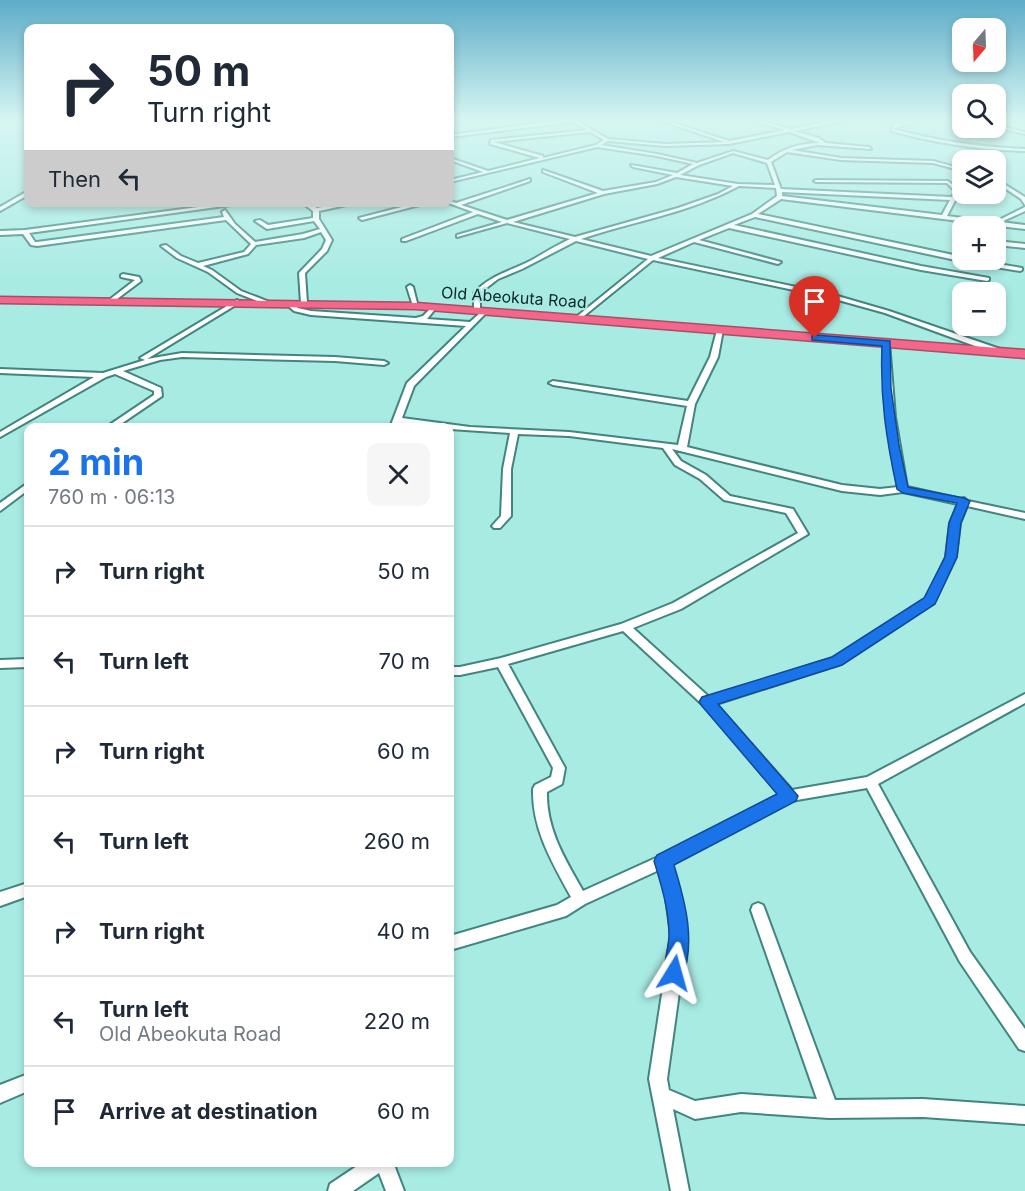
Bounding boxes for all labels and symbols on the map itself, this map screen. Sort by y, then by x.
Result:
north arrow [952,18,1006,72]
pin [789,276,840,338]
street label: Old Abeokuta Road [441,282,587,312]
position arrow [642,941,706,1005]

